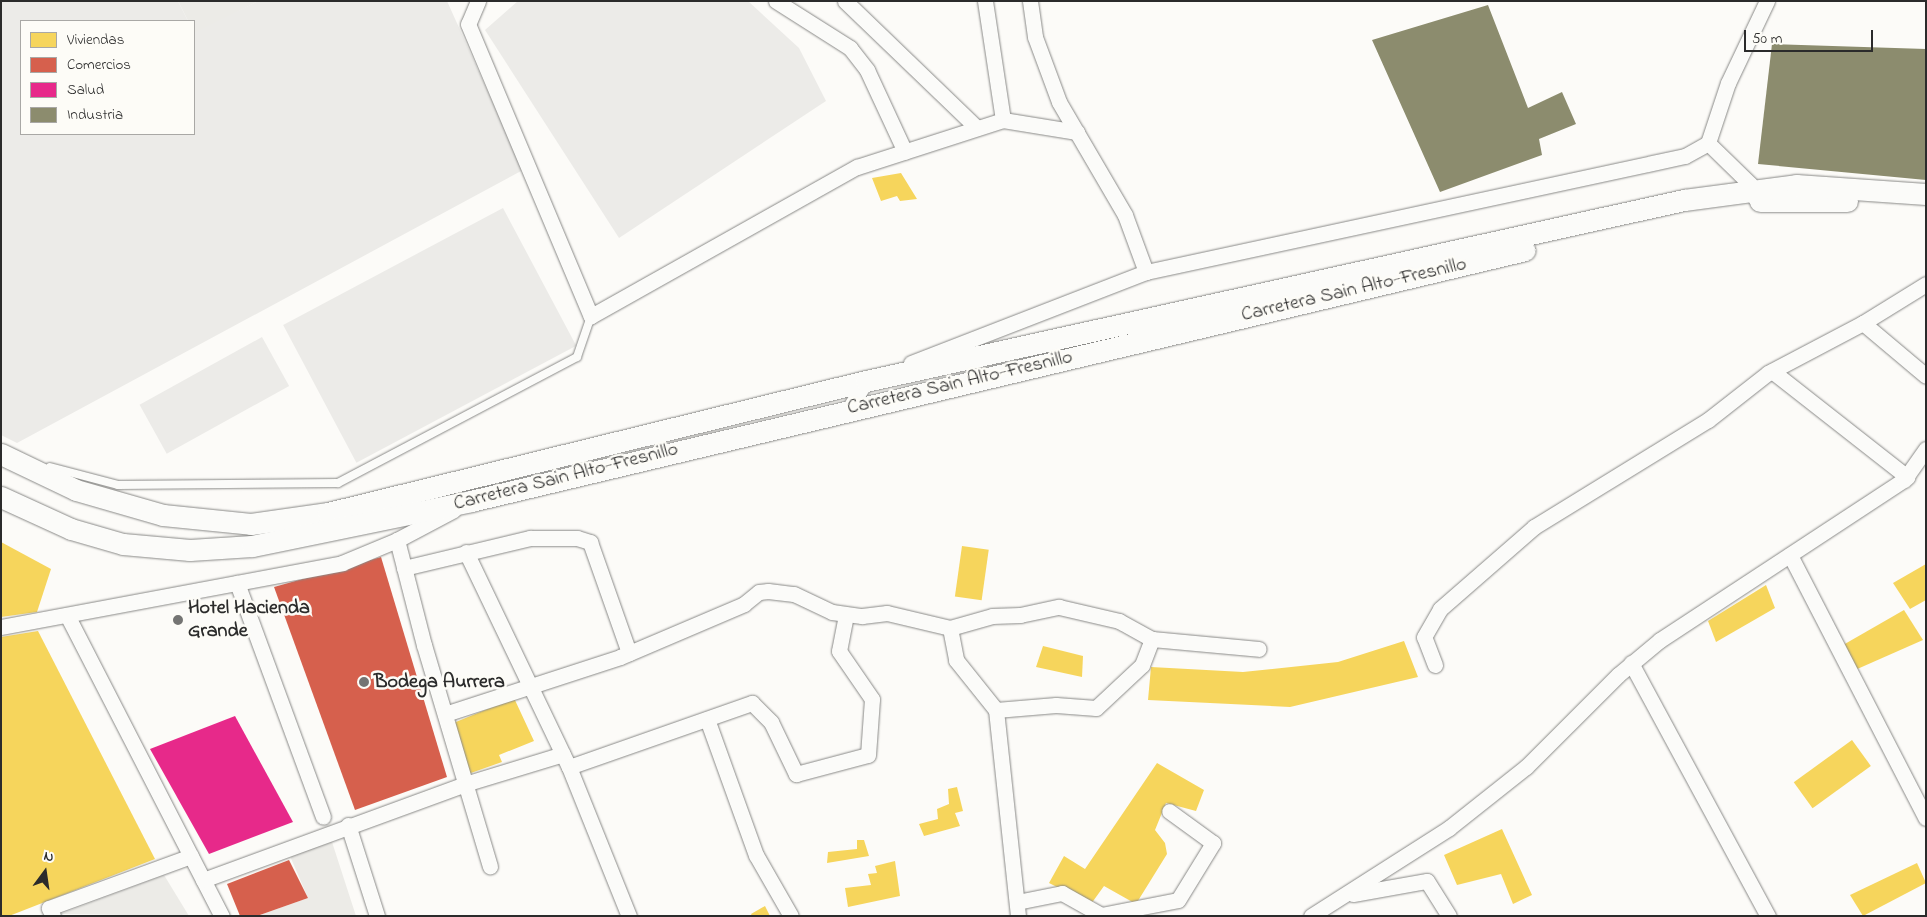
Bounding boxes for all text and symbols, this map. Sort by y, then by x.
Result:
legend [20,20,195,135]
scale bar [1747,20,1876,52]
text: 50 m [1752,28,1782,50]
text: Viviendas [67,29,124,51]
text: Comercios [67,54,131,76]
text: Salud [67,79,104,101]
text: Industria [67,104,123,126]
street label: Carretera Sain Alto-Fresnillo [1239,252,1469,328]
street label: Carretera Sain Alto-Fresnillo [845,345,1075,421]
street label: Carretera Sain Alto-Fresnillo [451,437,681,517]
place label: Hotel Hacienda Grande [188,596,310,643]
marker: Hotel Hacienda Grande [172,614,184,626]
place label: Bodega Aurrera [374,670,505,694]
marker: Bodega Aurrera [358,676,370,688]
text: N [42,846,56,868]
north arrow [20,847,70,897]

